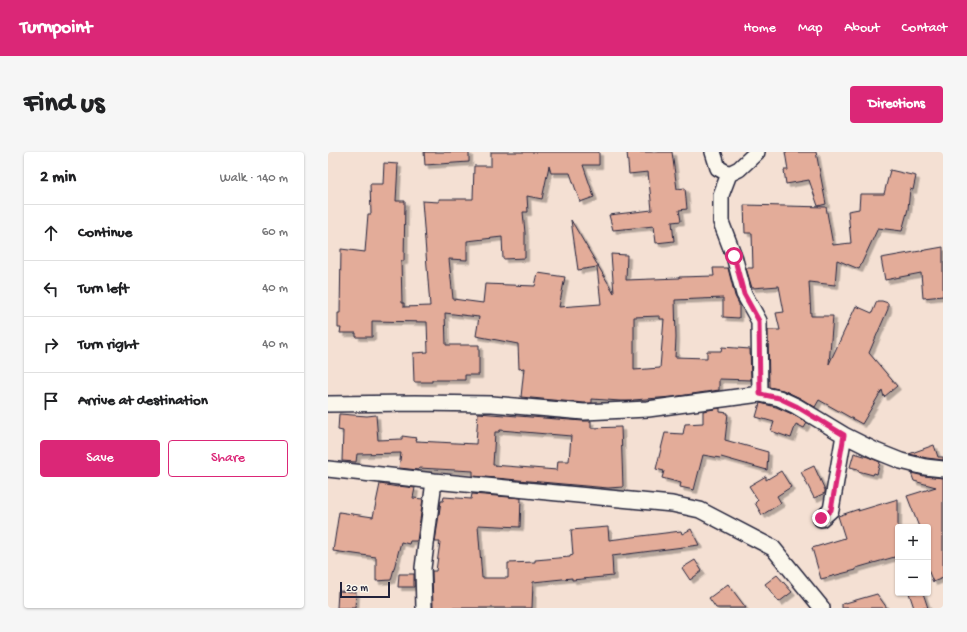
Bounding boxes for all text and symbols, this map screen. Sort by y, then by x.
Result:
text: Turnpoint [20,17,92,40]
text: Home [744,20,776,37]
text: Map [798,20,822,37]
text: About [844,20,880,37]
text: Contact [902,20,947,37]
button: Directions [850,86,943,123]
text: Find us [24,88,104,121]
text: 2 min [40,168,76,188]
text: Walk · 140 m [220,171,288,186]
icon: ahead [40,222,62,244]
text: Continue [78,224,132,242]
text: 60 m [262,225,288,240]
route start [725,247,743,265]
icon: left [40,278,62,300]
text: Turn left [78,280,129,298]
text: 40 m [262,281,288,296]
icon: right [40,334,62,356]
text: Turn right [78,336,138,354]
text: 40 m [262,337,288,352]
icon: arrive [40,390,62,412]
text: Arrive at destination [78,392,208,410]
button: Save [40,440,160,477]
button: Share [168,440,288,477]
route end [812,509,830,527]
map controls [895,524,931,596]
button: + [895,524,931,560]
button: − [895,560,931,596]
scale bar [340,580,390,599]
text: 20 m [346,583,368,595]

